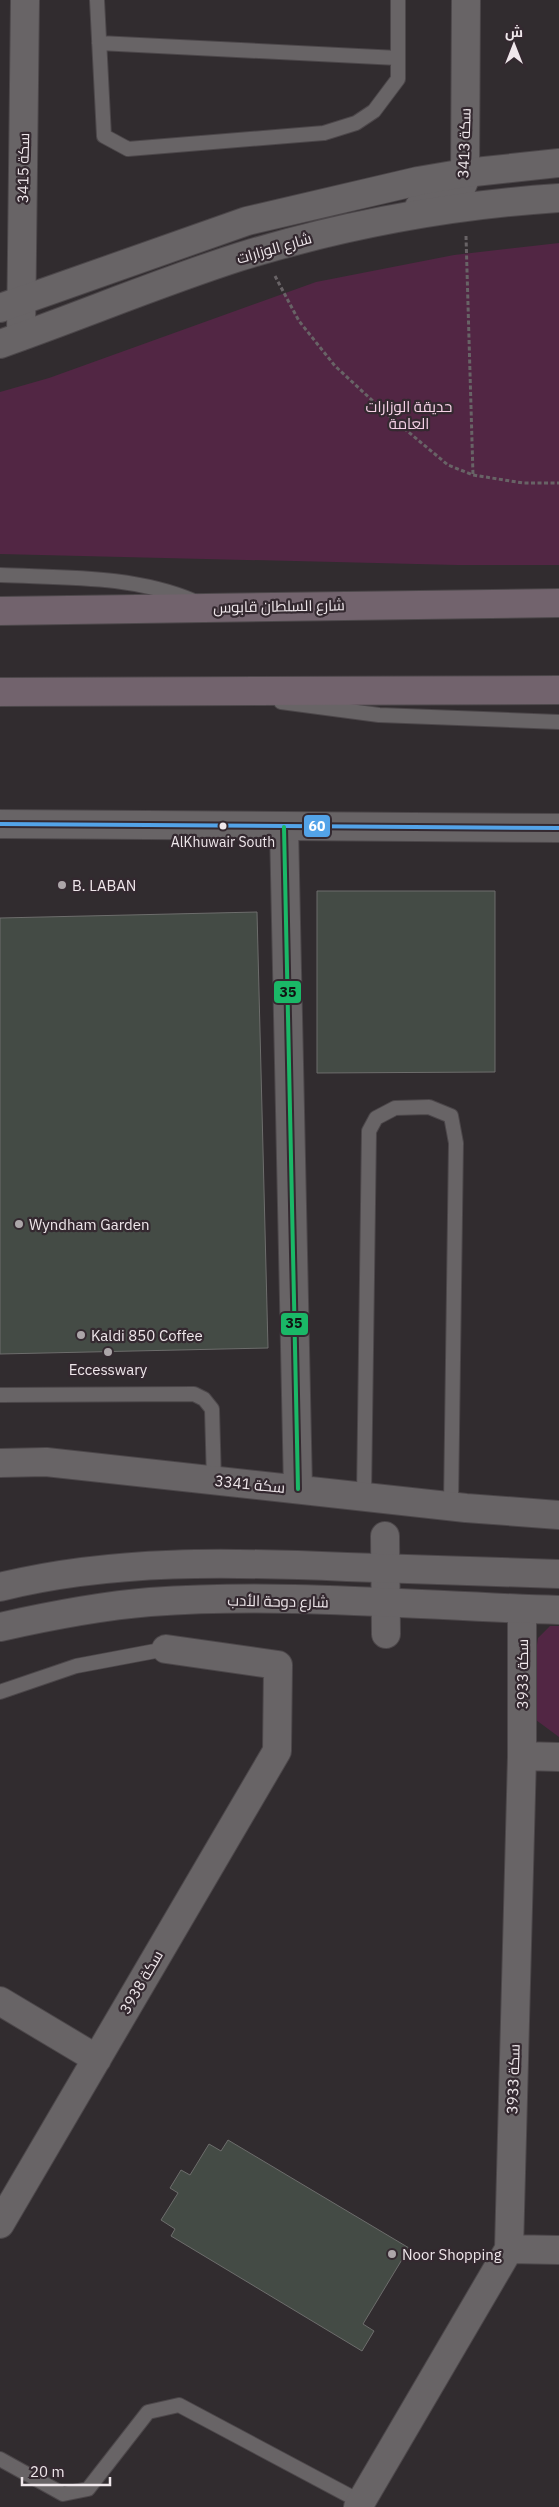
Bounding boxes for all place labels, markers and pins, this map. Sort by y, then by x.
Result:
marker: AlKhuwair South [218,821,228,831]
place label: AlKhuwair South [171,833,275,851]
place label: B. LABAN [72,876,136,895]
marker: B. LABAN [56,879,68,891]
place label: Wyndham Garden [29,1215,150,1234]
marker: Wyndham Garden [13,1218,25,1230]
place label: Kaldi 850 Coffee [91,1326,203,1345]
marker: Kaldi 850 Coffee [75,1329,87,1341]
marker: Eccesswary [102,1346,114,1358]
place label: Eccesswary [69,1360,148,1379]
place label: Noor Shopping [402,2245,502,2264]
marker: Noor Shopping [386,2248,398,2260]

